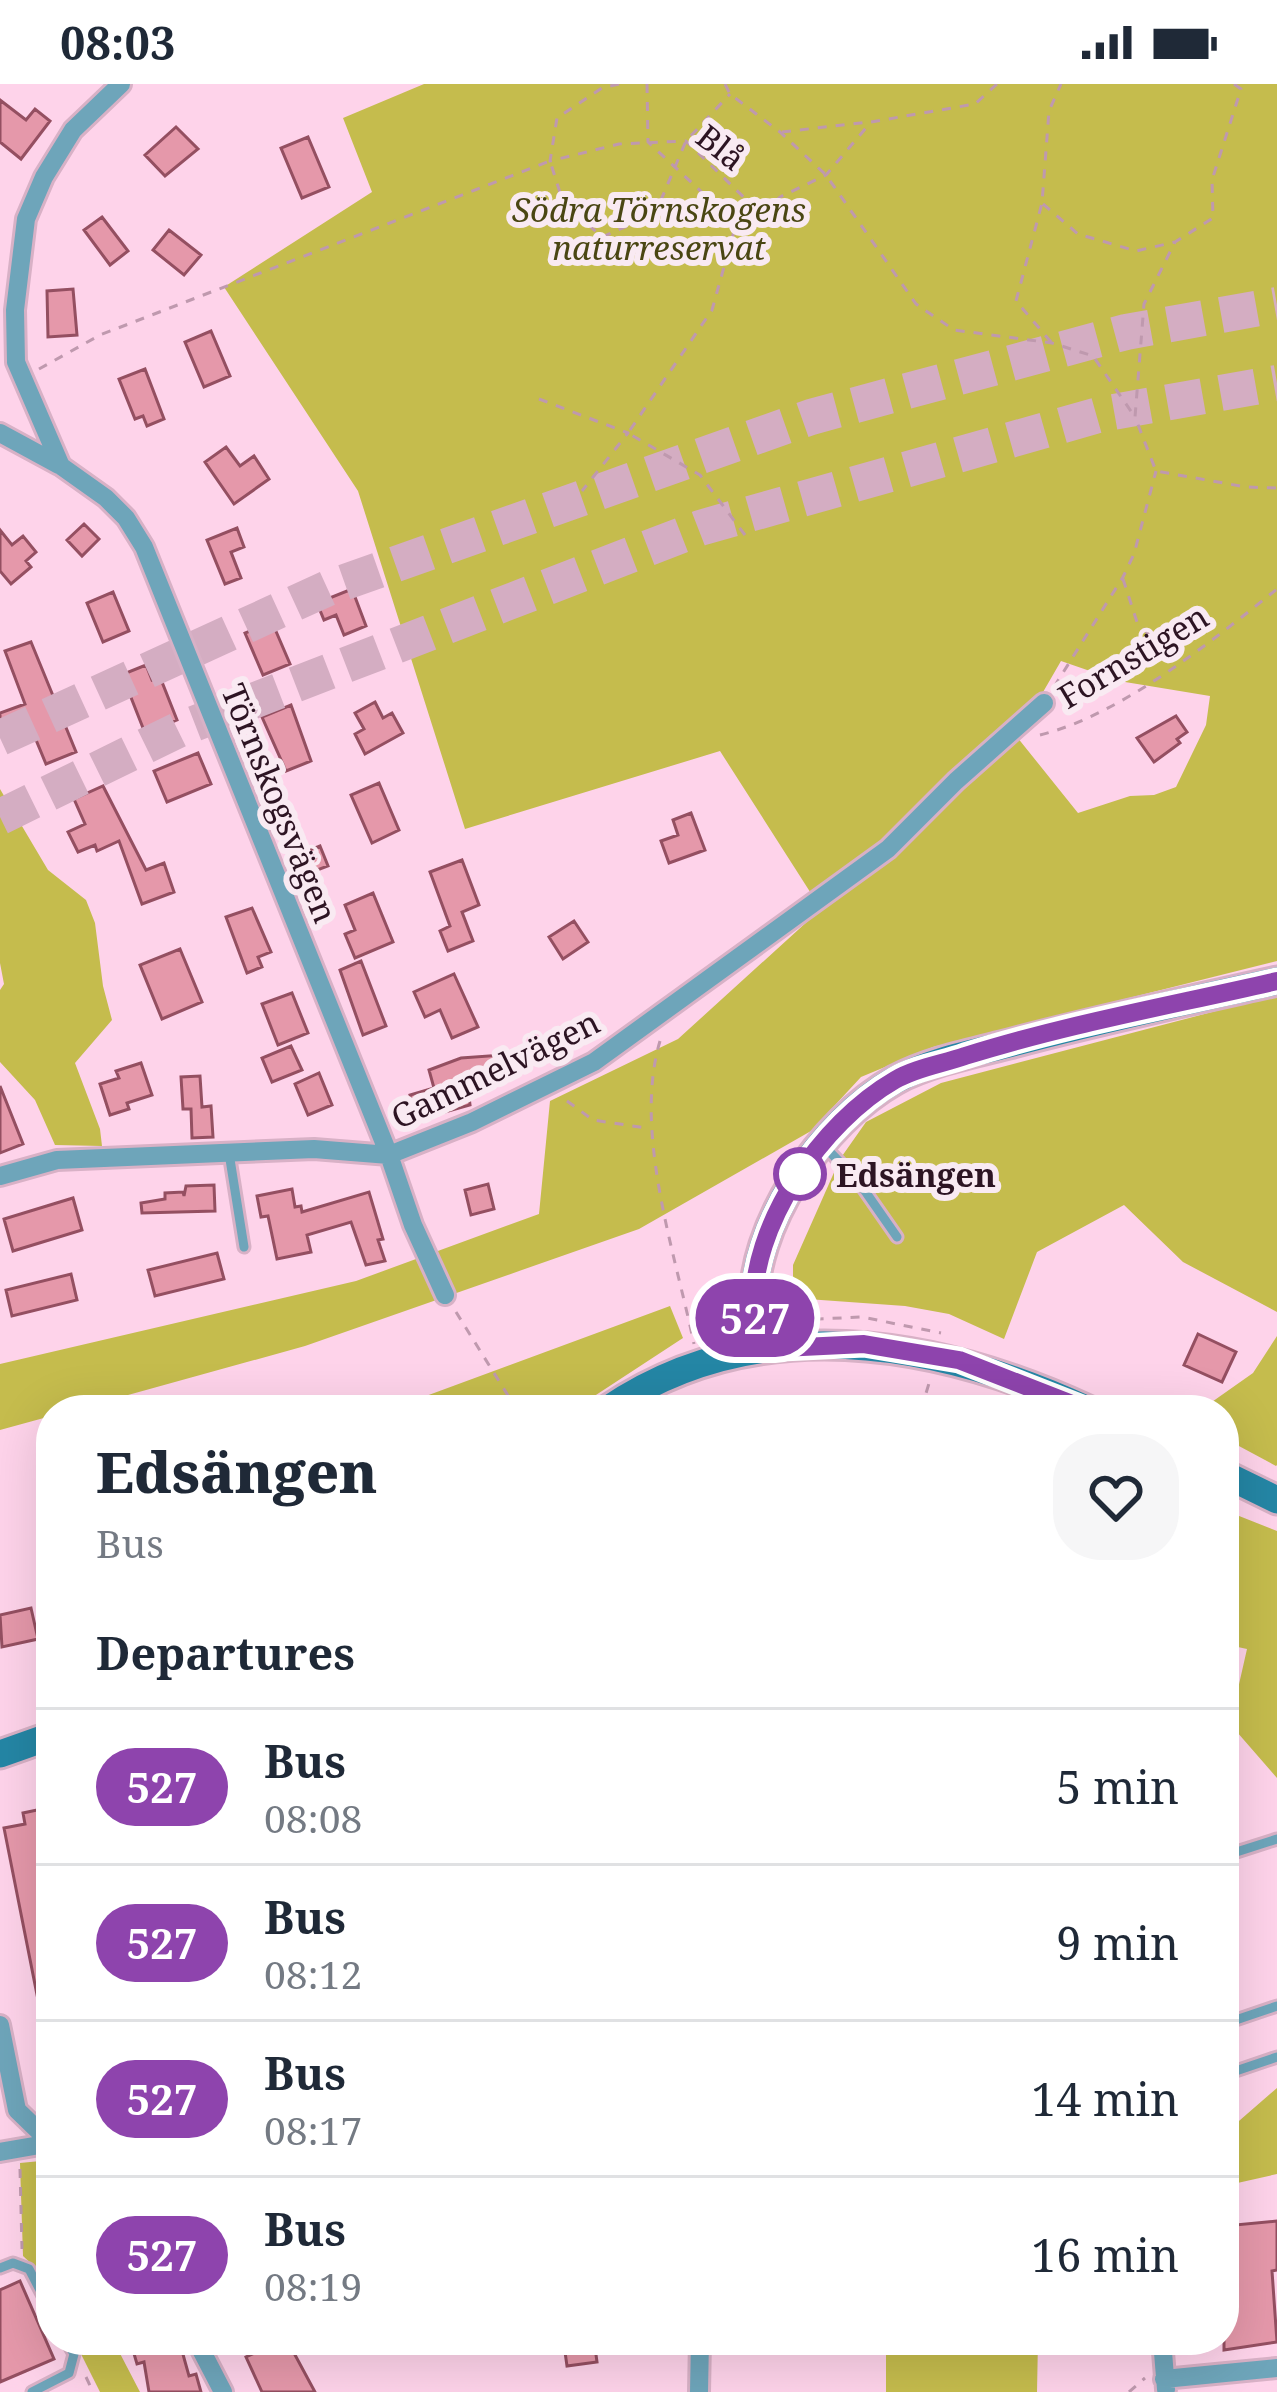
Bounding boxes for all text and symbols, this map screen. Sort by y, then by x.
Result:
text: 08:03 [60,12,175,73]
street label: Blå [687,114,755,180]
park label: Södra Törnskogens naturreservat [512,187,806,270]
street label: Fornstigen [1050,594,1216,718]
street label: Törnskogsvägen [212,677,348,929]
street label: Gammelvägen [383,999,607,1139]
marker: Edsängen [775,1149,825,1199]
place label: Edsängen [836,1152,996,1197]
line badge: 527 [686,1279,824,1357]
text: 527 [719,1289,791,1346]
text: Edsängen [96,1432,378,1510]
button: heart [1053,1434,1179,1560]
text: Bus [96,1516,164,1569]
text: Departures [96,1622,355,1683]
text: Bus [264,1730,346,1791]
text: 5 min [1056,1756,1179,1817]
text: 527 [126,1758,198,1815]
text: 08:08 [264,1791,362,1844]
text: Bus [264,1886,346,1947]
text: 9 min [1056,1912,1179,1973]
text: 527 [126,1914,198,1971]
text: 08:12 [264,1947,362,2000]
text: Bus [264,2042,346,2103]
text: 14 min [1031,2068,1179,2129]
text: 527 [126,2070,198,2127]
text: 08:17 [264,2103,362,2156]
text: Bus [264,2198,346,2259]
text: 16 min [1031,2224,1179,2285]
text: 527 [126,2226,198,2283]
text: 08:19 [264,2259,362,2312]

